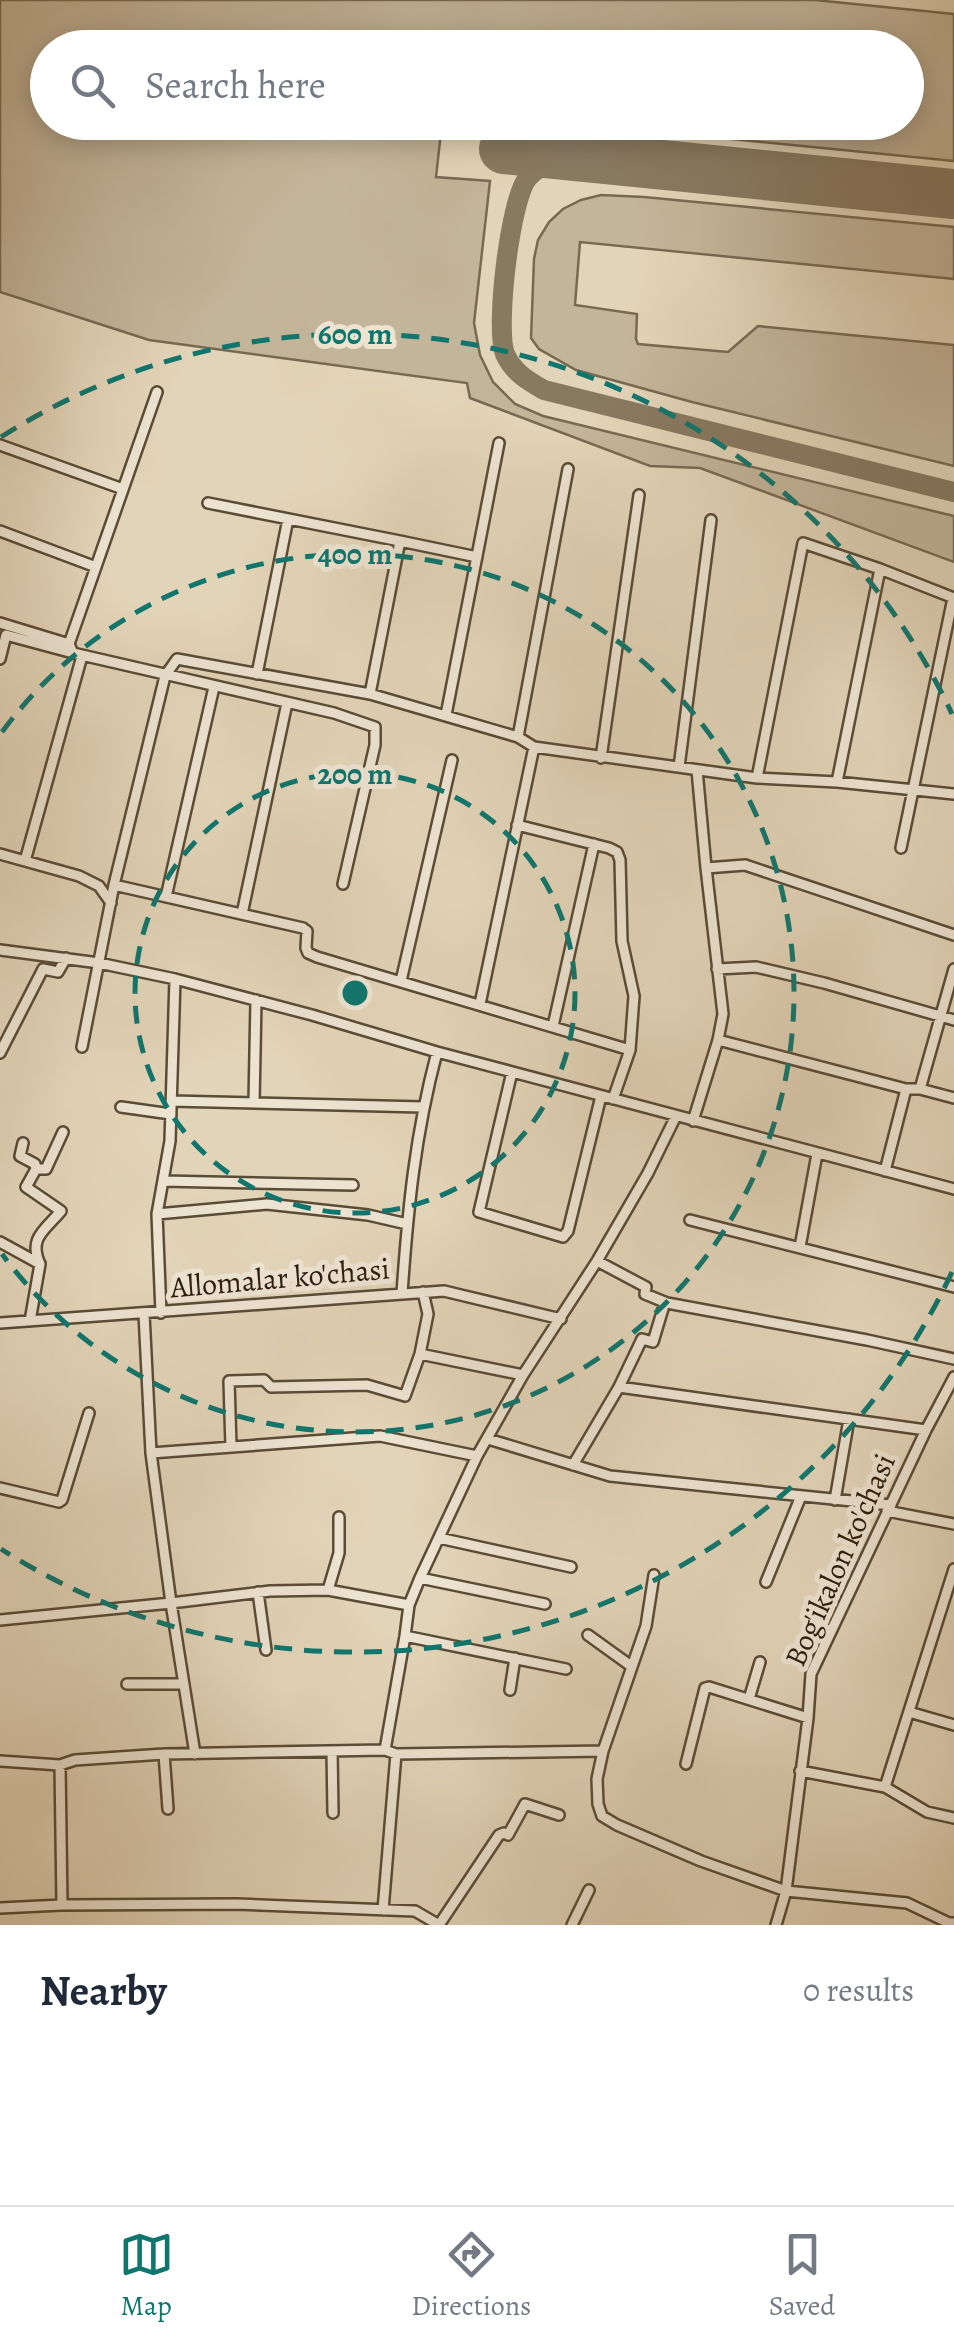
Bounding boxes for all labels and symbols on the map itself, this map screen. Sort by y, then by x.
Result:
text: 600 m [318,314,392,354]
text: 400 m [318,534,392,574]
text: 200 m [317,754,393,794]
centre of rings [337,975,373,1011]
street label: Allomalar ko'chasi [168,1248,391,1308]
street label: Bog'ikalon ko'chasi [775,1447,905,1673]

